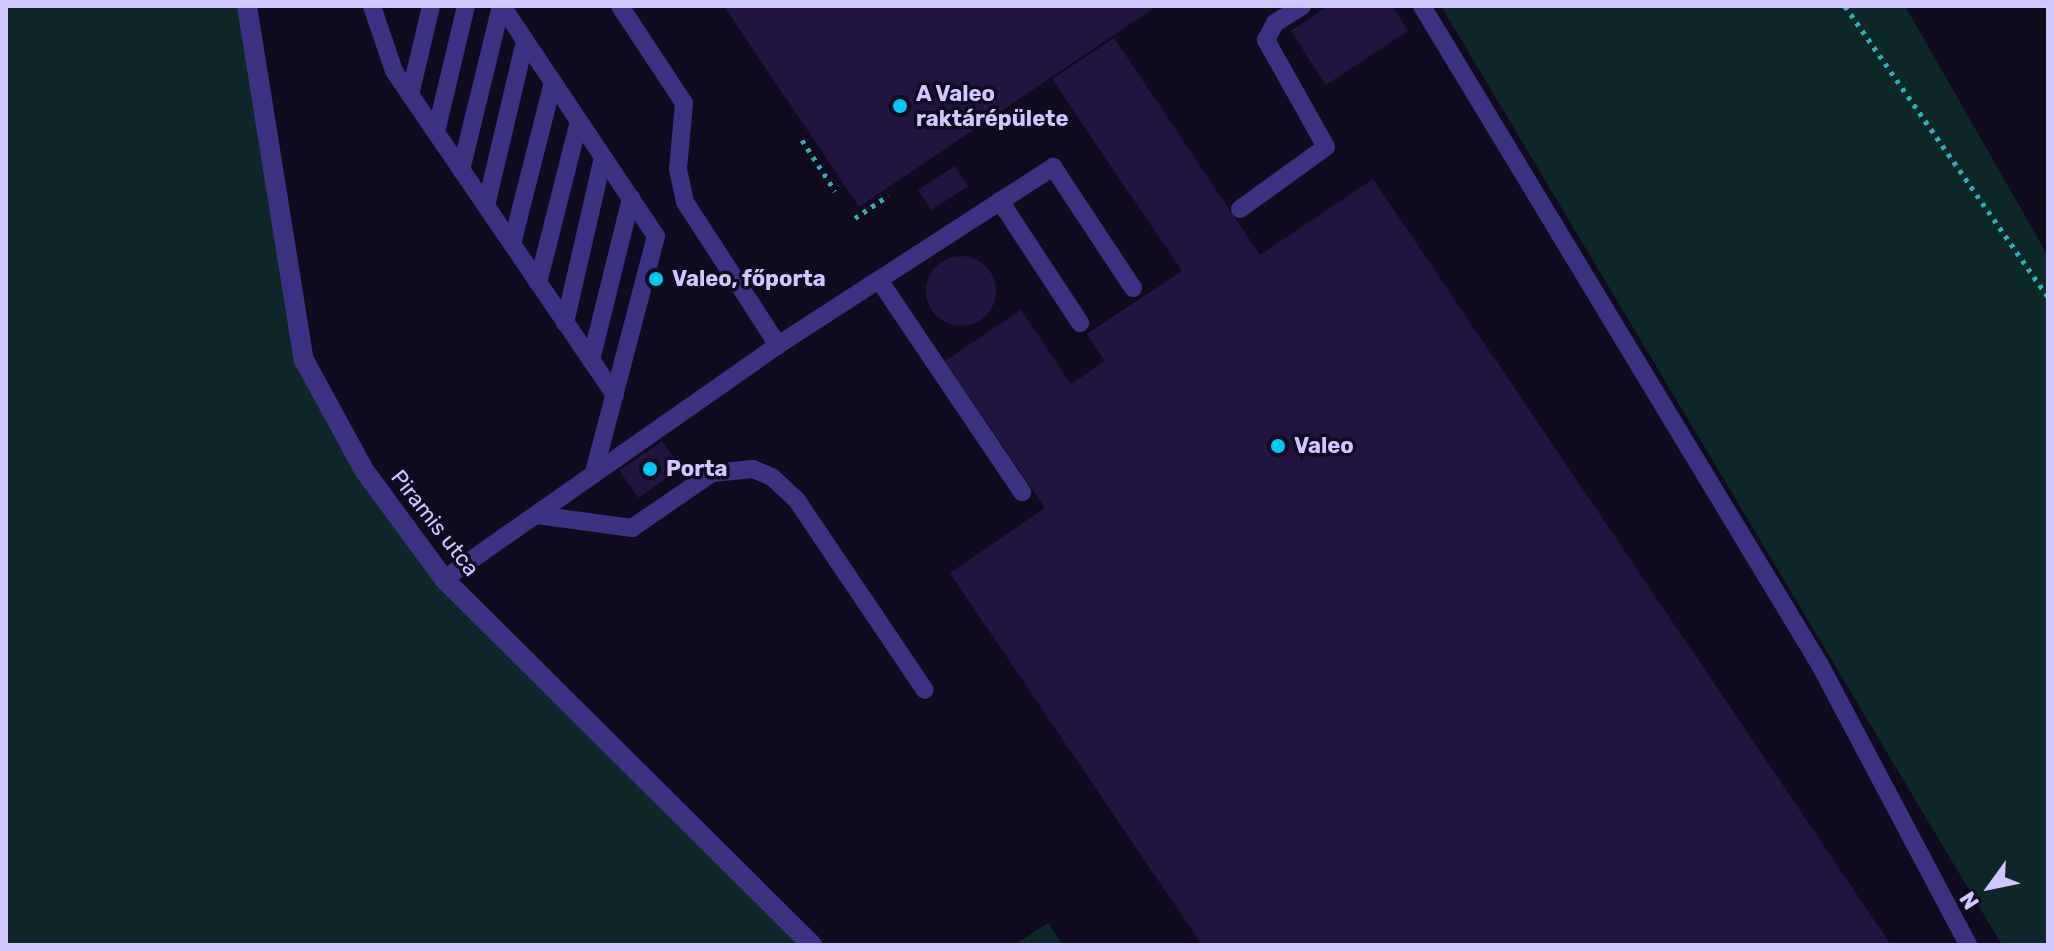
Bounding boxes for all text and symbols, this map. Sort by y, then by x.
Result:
place label: A Valeo raktárépülete [916,80,1069,132]
marker: A Valeo raktárépülete [891,97,909,115]
place label: Valeo, főporta [672,266,826,292]
marker: Valeo, főporta [647,270,665,288]
place label: Valeo [1294,433,1354,459]
marker: Valeo [1269,437,1287,455]
place label: Porta [666,456,727,482]
marker: Porta [641,460,659,478]
street label: Piramis utca [385,465,485,581]
north arrow [1950,847,2030,927]
text: N [1954,886,1985,914]

